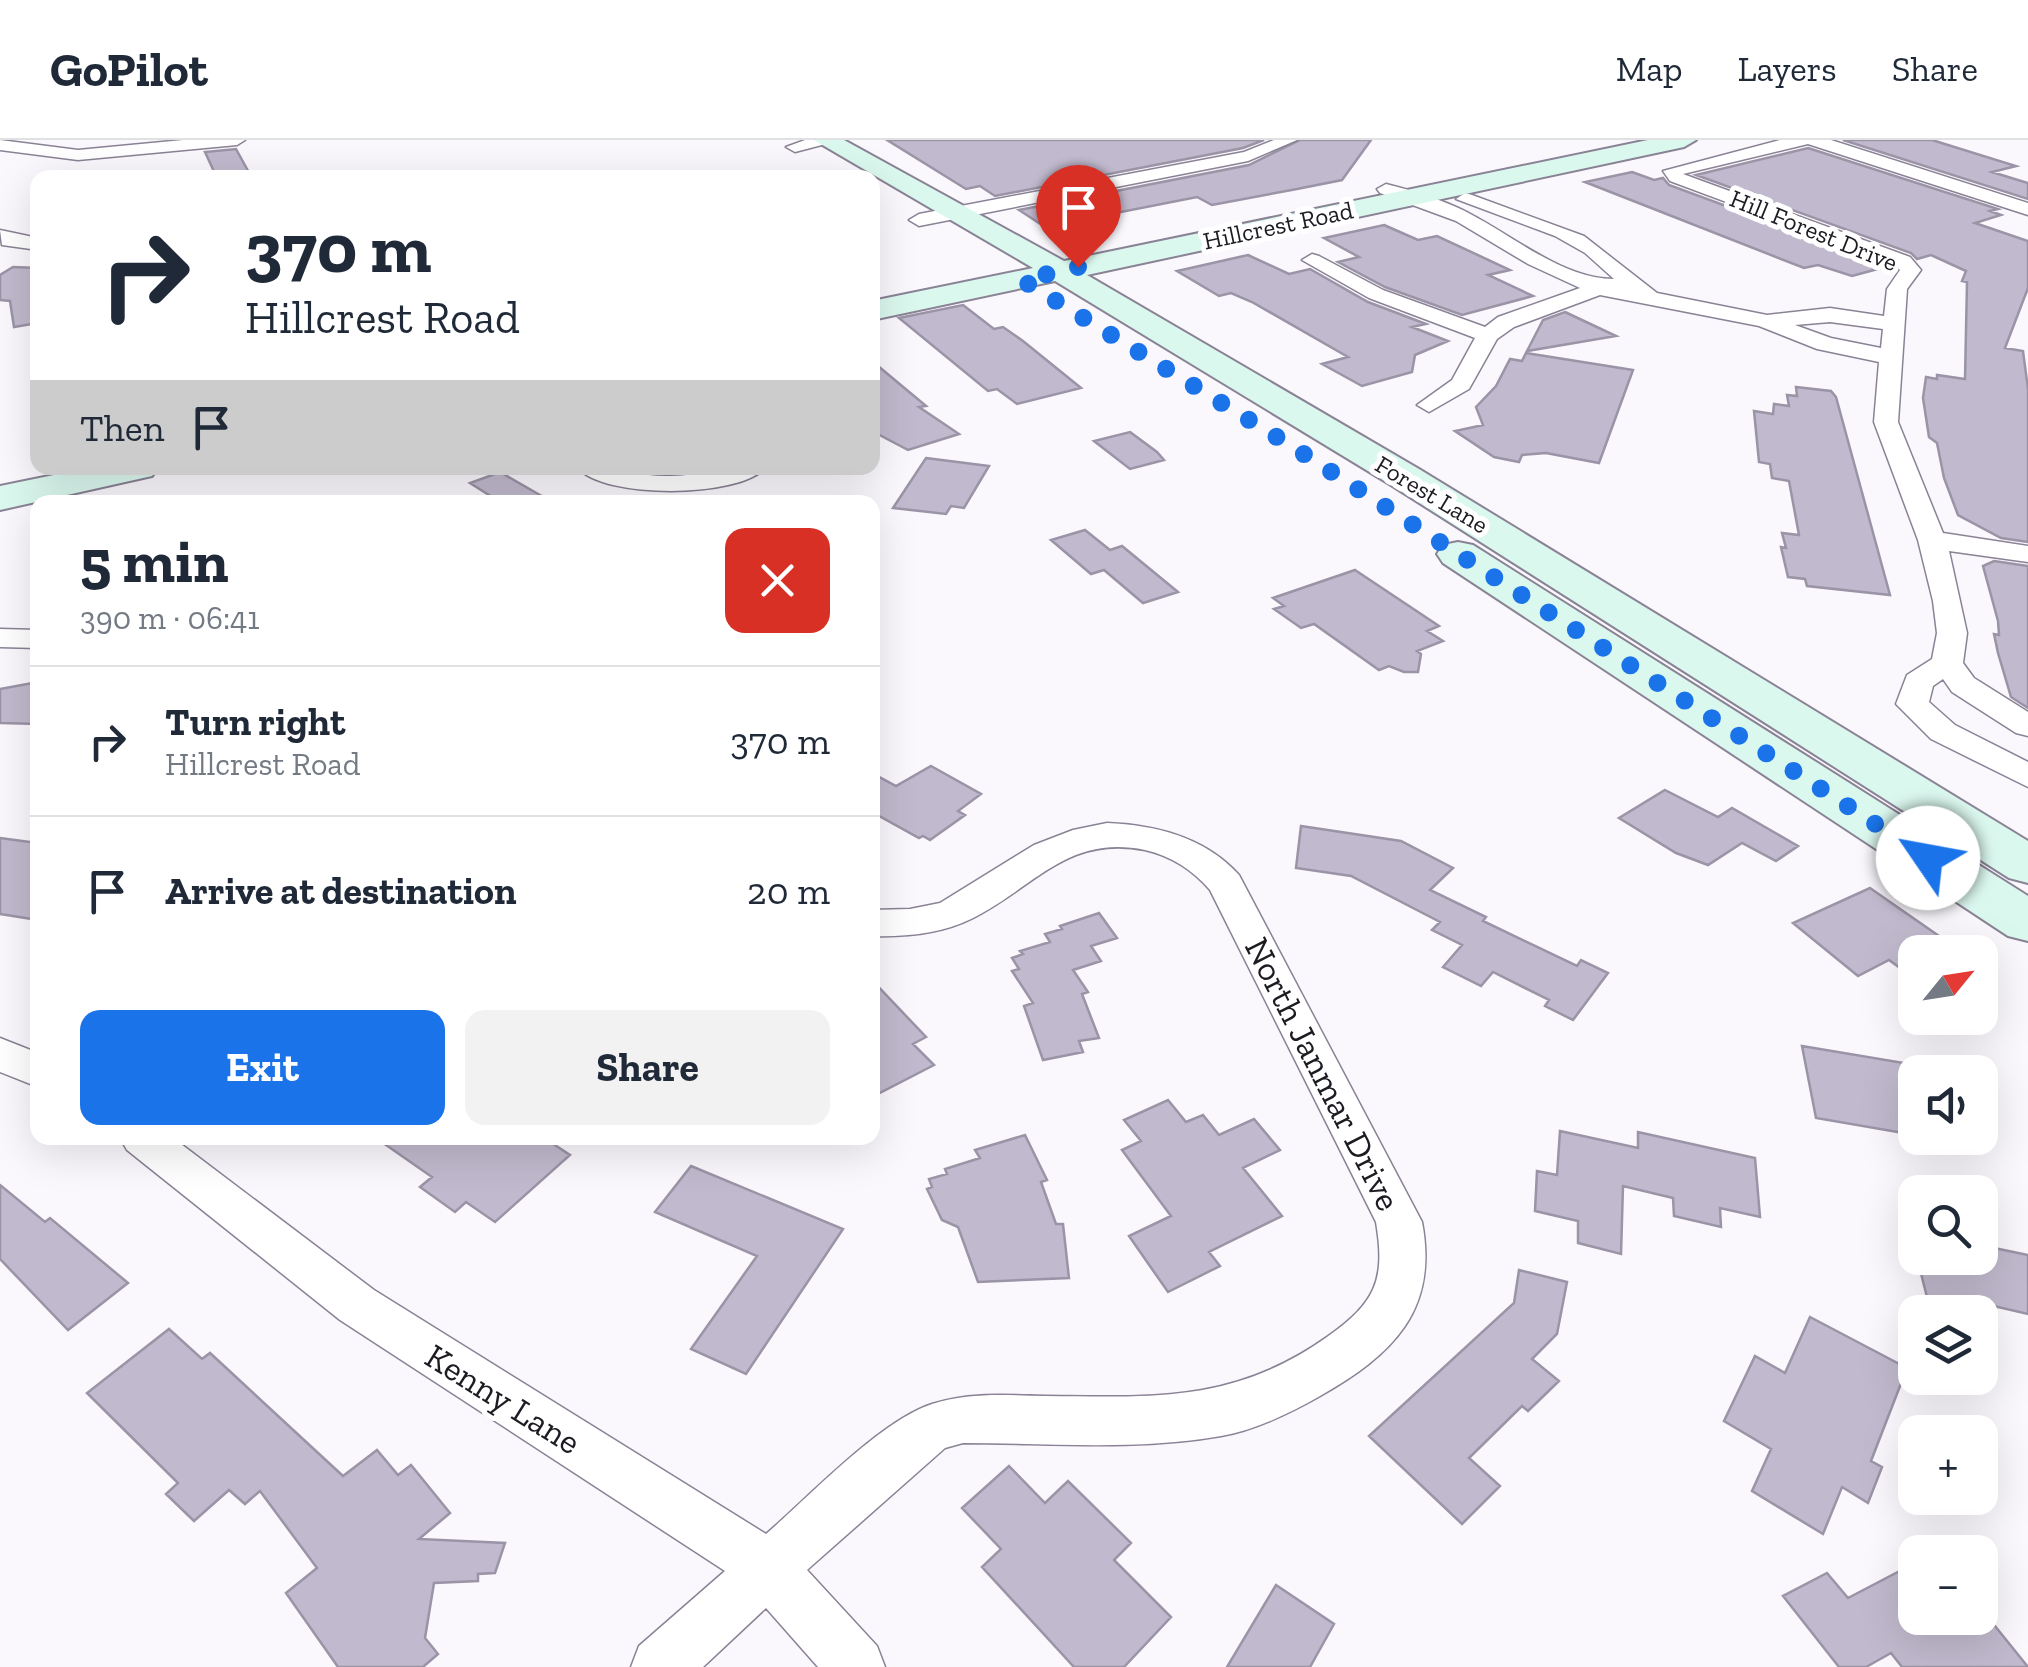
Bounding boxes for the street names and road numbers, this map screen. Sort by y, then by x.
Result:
street label: Hill Forest Drive [1726,183,1902,277]
street label: Hillcrest Road [1200,194,1356,256]
street label: Forest Lane [1370,449,1494,539]
street label: North Janmar Drive [1236,930,1410,1218]
street label: Kenny Lane [418,1335,588,1463]

